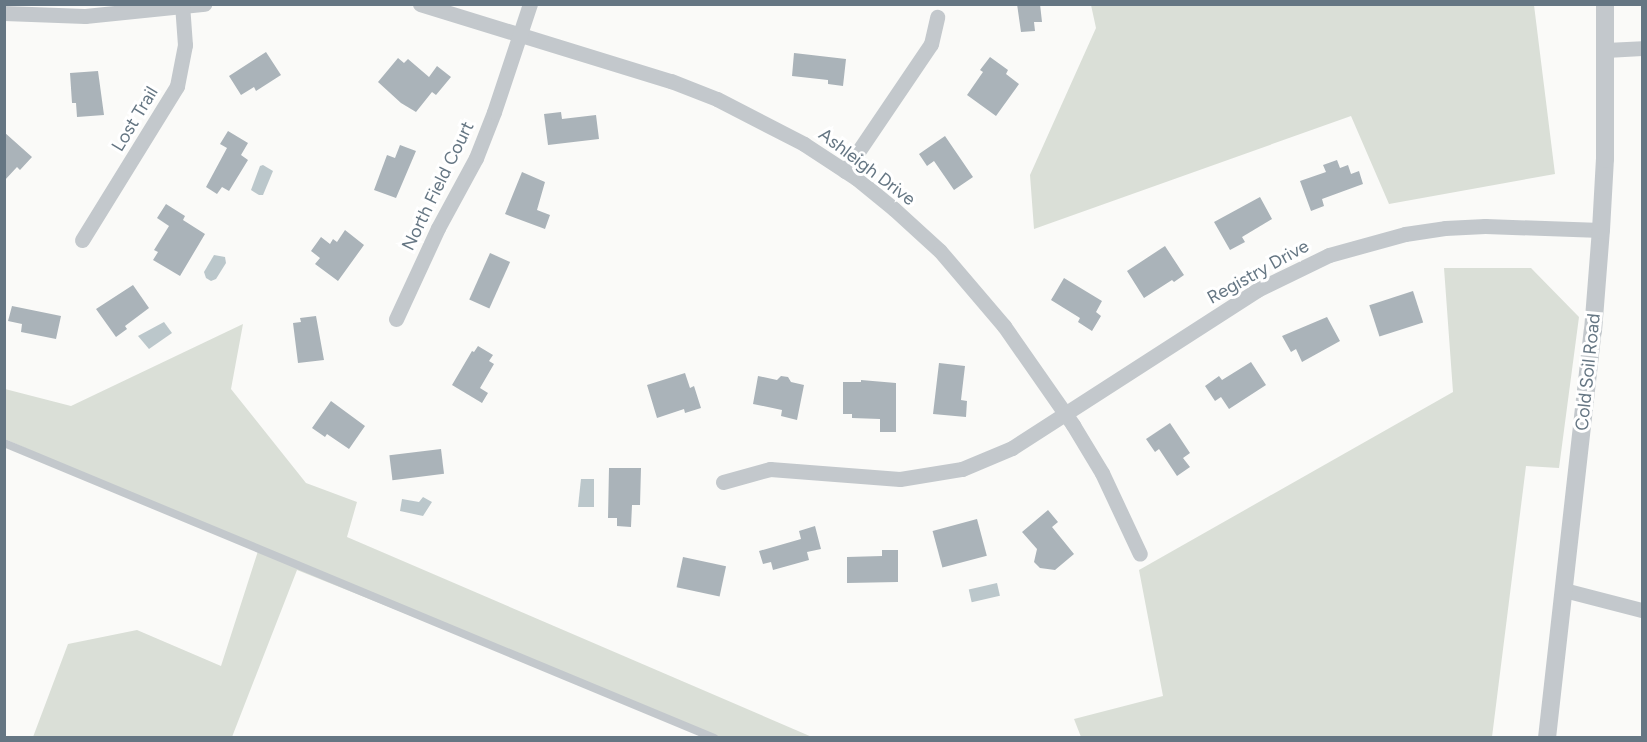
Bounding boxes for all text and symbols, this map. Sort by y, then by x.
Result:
street label: Lost Trail [107,83,163,155]
street label: North Field Court [397,118,479,254]
street label: Ashleigh Drive [814,124,920,210]
street label: Registry Drive [1204,235,1312,309]
street label: Cold Soil Road [1571,312,1605,432]

